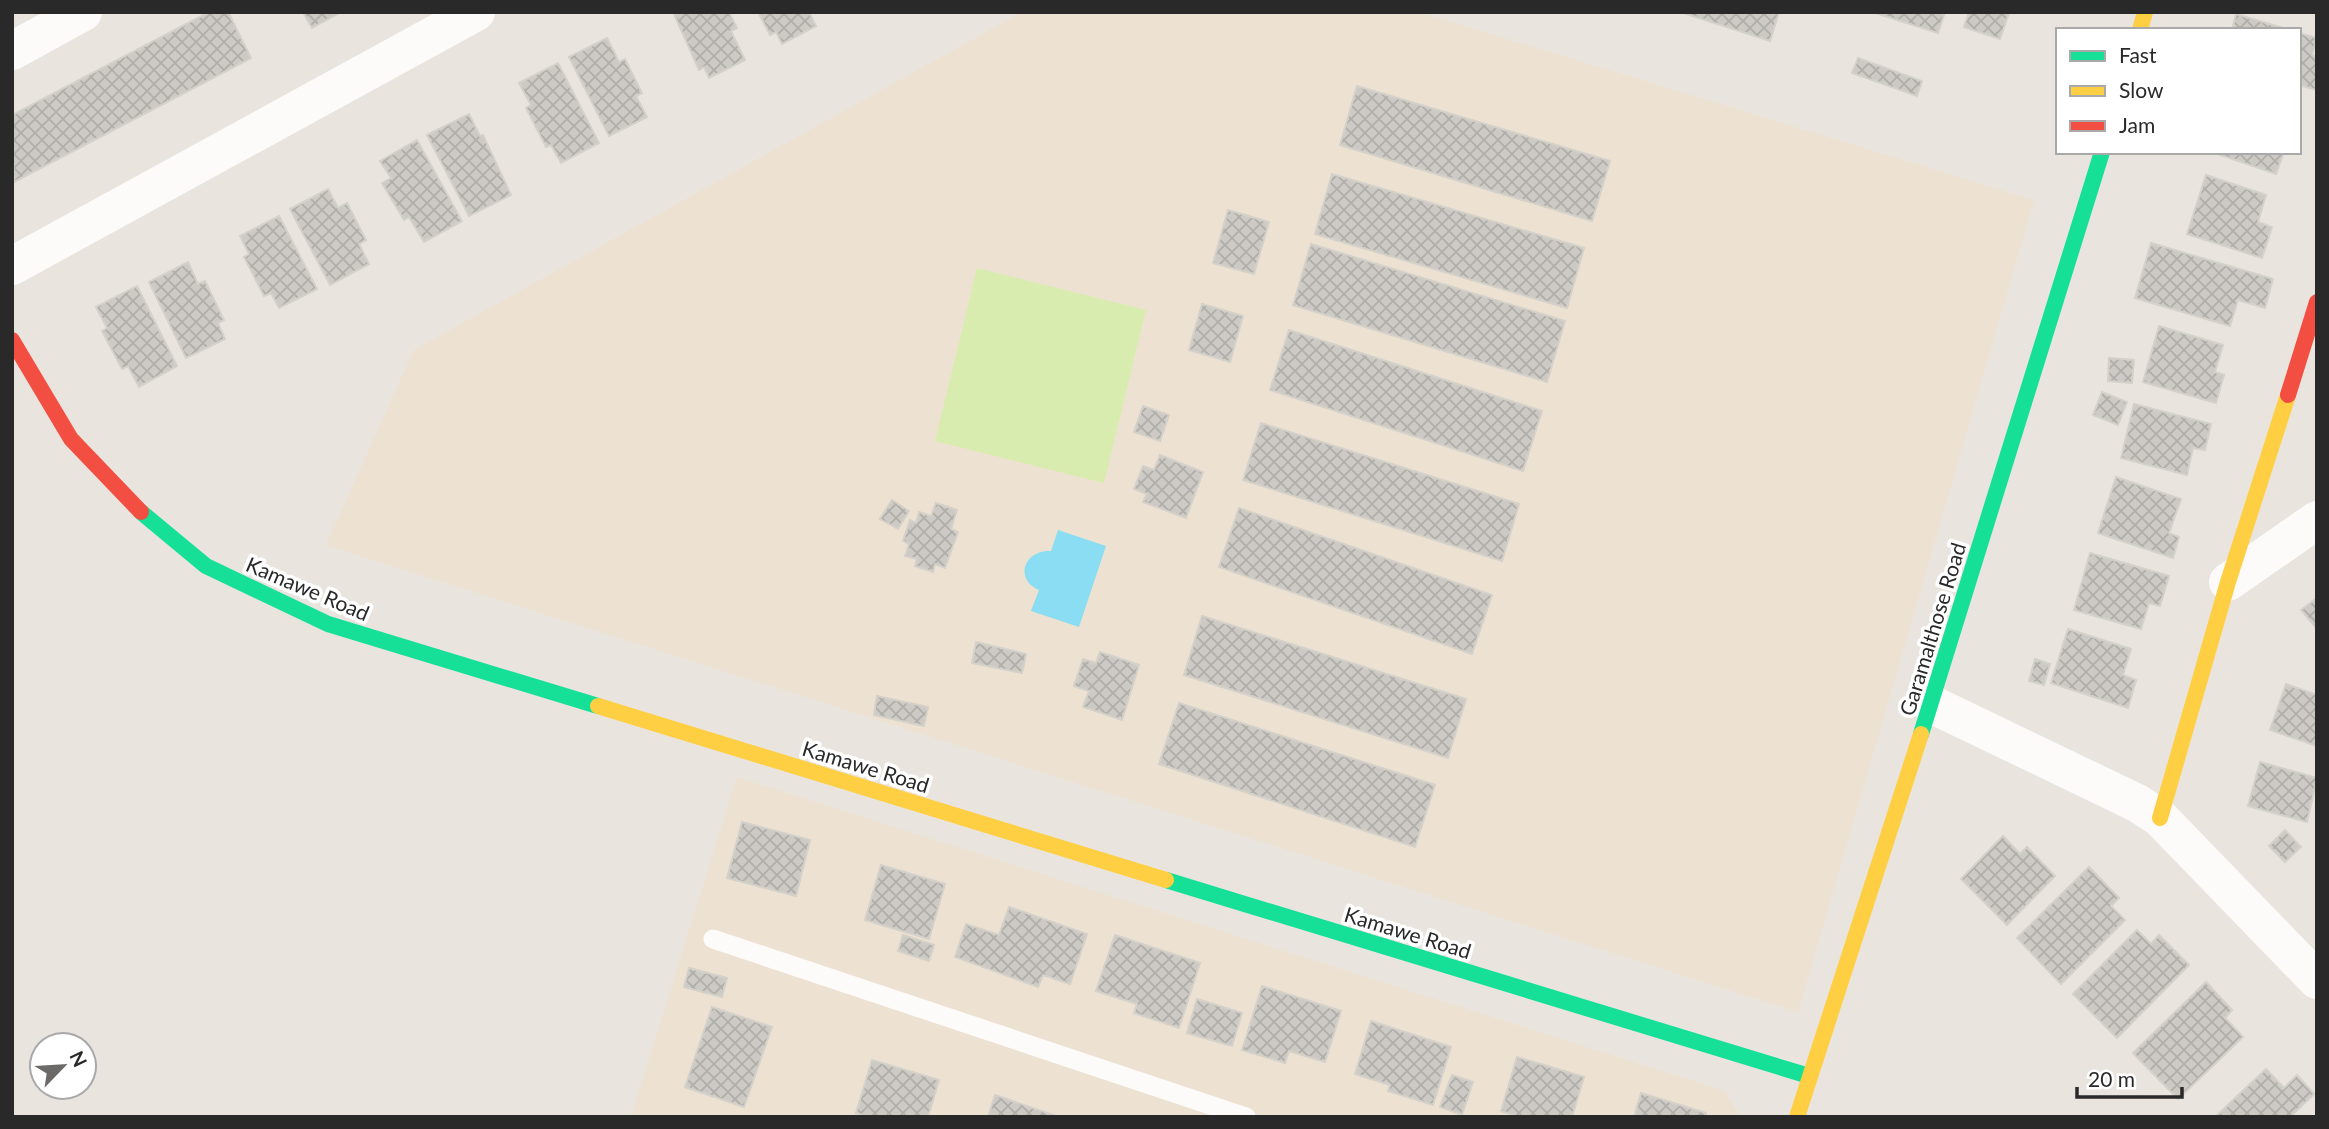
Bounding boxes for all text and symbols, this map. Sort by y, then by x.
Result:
legend [2056,28,2301,154]
text: Fast [2119,42,2157,67]
text: Slow [2119,77,2164,102]
text: Jam [2119,112,2155,137]
street label: Garamalthose Road [1894,539,1970,719]
street label: Kamawe Road [243,551,373,625]
street label: Kamawe Road [800,735,932,797]
street label: Kamawe Road [1342,901,1474,963]
north arrow [28,1031,98,1101]
text: N [65,1047,92,1070]
scale bar [2077,1056,2182,1100]
text: 20 m [2088,1066,2135,1091]

